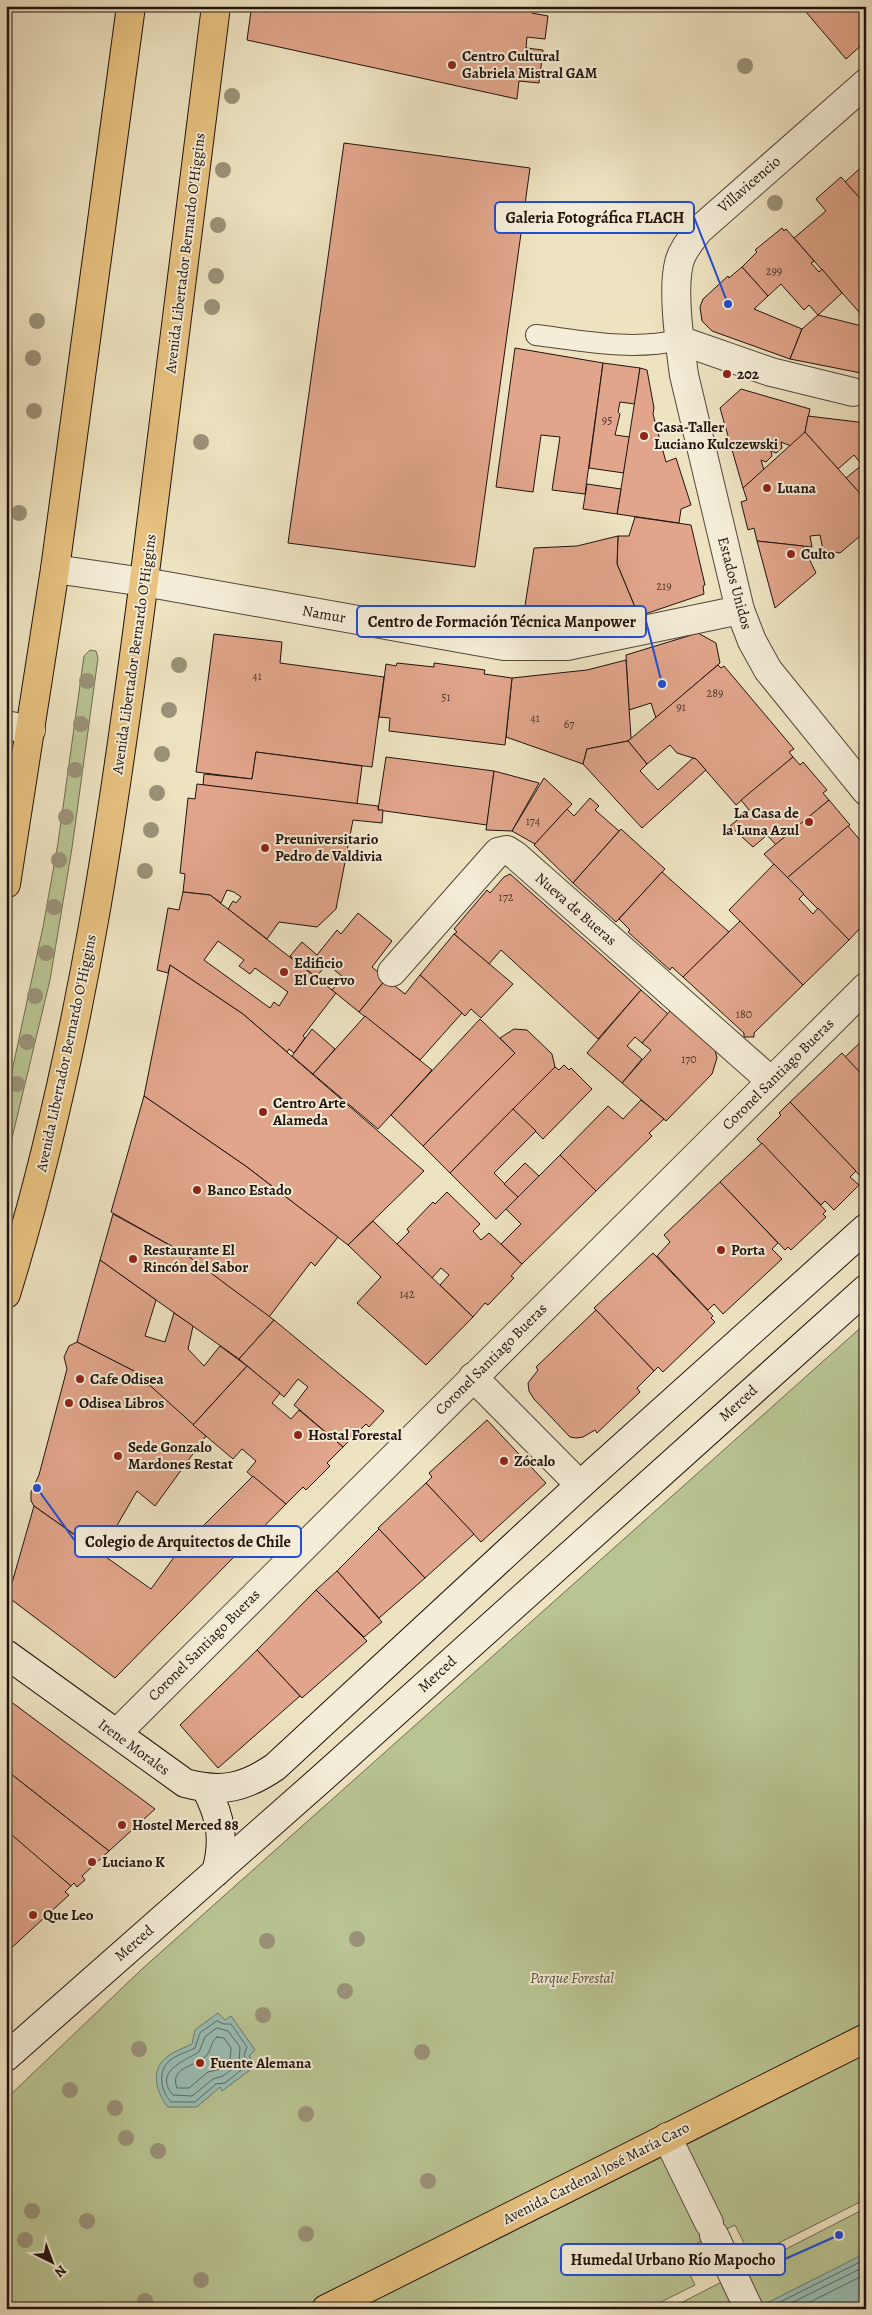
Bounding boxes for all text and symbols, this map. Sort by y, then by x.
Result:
place label: Centro Cultural Gabriela Mistral GAM [462,46,598,83]
marker: Centro Cultural Gabriela Mistral GAM [446,59,458,71]
street label: Avenida Libertador Bernardo O'Higgins [160,132,210,375]
street label: Villavicencio [713,151,785,217]
callout: Galeria Fotográfica FLACH [495,202,694,233]
text: Galeria Fotográfica FLACH [505,207,685,229]
house number: 299 [766,263,782,279]
place label: 202 [737,364,760,384]
marker: 202 [721,368,733,380]
house number: 95 [602,412,612,428]
place label: Casa-Taller Luciano Kulczewski [654,417,779,454]
marker: Casa-Taller Luciano Kulczewski [638,430,650,442]
place label: Luana [777,478,817,498]
marker: Luana [761,482,773,494]
street label: Avenida Libertador Bernardo O'Higgins [107,533,161,776]
street label: Estados Unidos [713,534,757,632]
place label: Culto [801,544,835,564]
marker: Culto [785,548,797,560]
house number: 219 [656,578,672,594]
street label: Namur [301,600,348,628]
callout: Centro de Formación Técnica Manpower [357,606,646,637]
text: Centro de Formación Técnica Manpower [368,611,637,633]
house number: 41 [252,668,262,684]
house number: 289 [707,685,723,701]
house number: 51 [441,689,451,705]
house number: 91 [676,699,686,715]
house number: 41 [530,710,540,726]
house number: 67 [564,716,575,732]
place label: La Casa de la Luna Azul [722,803,799,840]
house number: 174 [526,813,541,829]
marker: La Casa de la Luna Azul [803,816,815,828]
place label: Preuniversitario Pedro de Valdivia [275,829,383,866]
marker: Preuniversitario Pedro de Valdivia [259,842,271,854]
street label: Nueva de Bueras [531,868,621,950]
house number: 172 [499,889,514,905]
street label: Avenida Libertador Bernardo O'Higgins [31,932,101,1175]
place label: Edificio El Cuervo [294,953,355,990]
marker: Edificio El Cuervo [278,966,290,978]
house number: 180 [736,1006,752,1022]
street label: Coronel Santiago Bueras [718,1014,838,1134]
house number: 170 [681,1051,697,1067]
place label: Centro Arte Alameda [272,1093,346,1130]
marker: Centro Arte Alameda [257,1106,269,1118]
place label: Banco Estado [207,1180,292,1200]
marker: Banco Estado [191,1184,203,1196]
place label: Restaurante El Rincón del Sabor [143,1240,248,1277]
place label: Porta [731,1240,766,1260]
marker: Porta [715,1244,727,1256]
marker: Restaurante El Rincón del Sabor [127,1253,139,1265]
house number: 142 [399,1286,415,1302]
street label: Coronel Santiago Bueras [431,1299,551,1419]
place label: Cafe Odisea [90,1369,165,1389]
marker: Cafe Odisea [74,1373,86,1385]
street label: Merced [714,1380,762,1426]
place label: Odisea Libros [79,1393,164,1413]
marker: Odisea Libros [63,1397,75,1409]
place label: Hostal Forestal [308,1425,402,1445]
marker: Hostal Forestal [292,1429,304,1441]
place label: Sede Gonzalo Mardones Restat [128,1437,233,1474]
marker: Sede Gonzalo Mardones Restat [112,1450,124,1462]
place label: Zócalo [514,1451,556,1471]
marker: Zócalo [498,1455,510,1467]
callout: Colegio de Arquitectos de Chile [75,1526,301,1557]
text: Colegio de Arquitectos de Chile [85,1531,291,1553]
street label: Coronel Santiago Bueras [144,1585,264,1705]
street label: Merced [413,1651,461,1697]
street label: Irene Morales [94,1714,174,1780]
place label: Hostel Merced 88 [132,1815,239,1835]
marker: Hostel Merced 88 [116,1819,128,1831]
place label: Luciano K [102,1852,165,1872]
marker: Luciano K [86,1856,98,1868]
place label: Que Leo [43,1905,94,1925]
marker: Que Leo [27,1909,39,1921]
street label: Merced [110,1920,158,1966]
park label: Parque Forestal [530,1968,614,1988]
place label: Fuente Alemana [210,2053,312,2073]
marker: Fuente Alemana [194,2057,206,2069]
street label: Avenida Cardenal José María Caro [498,2117,693,2229]
north arrow [28,2238,78,2288]
callout: Humedal Urbano Río Mapocho [561,2244,785,2275]
text: Humedal Urbano Río Mapocho [571,2249,775,2271]
text: N [50,2261,71,2282]

